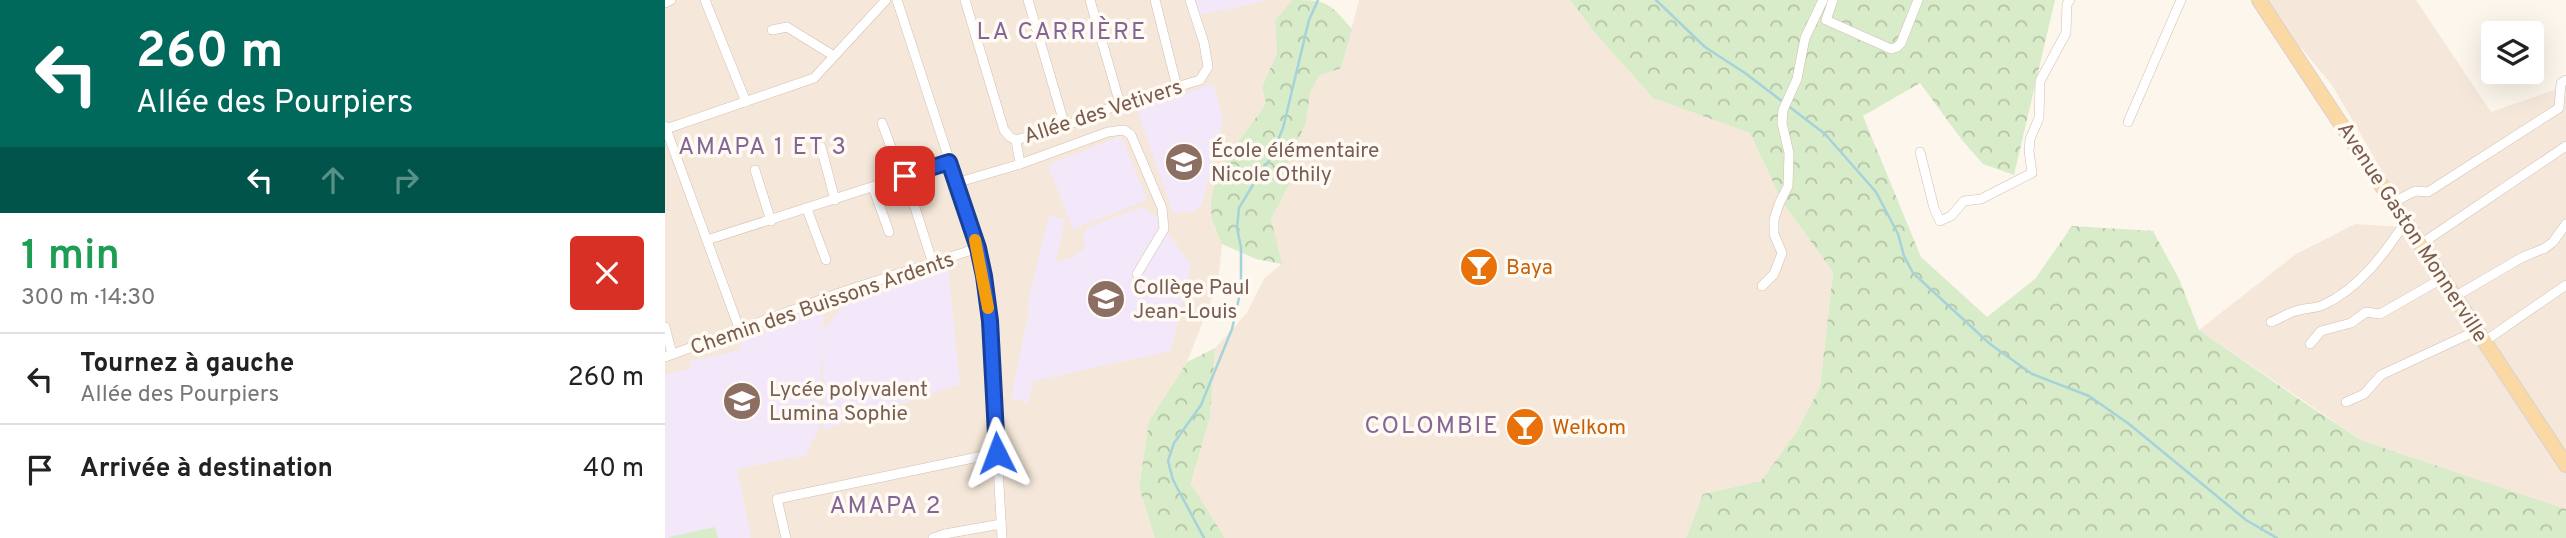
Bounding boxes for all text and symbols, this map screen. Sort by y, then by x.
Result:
district label: LA CARRIÈRE [977,16,1147,48]
map controls [2481,21,2544,84]
button: layers [2481,21,2544,84]
text: 260 m [136,23,283,85]
icon: left [21,28,112,119]
street label: Allée des Vetivers [1021,74,1186,151]
text: Allée des Pourpiers [136,84,413,124]
street label: Avenue Gaston Monnerville [2330,118,2493,348]
district label: AMAPA 1 ET 3 [678,133,848,163]
place label: École élémentaire Nicole Othily [1211,137,1379,189]
school or university icon: École élémentaire Nicole Othily [1163,141,1205,183]
pin [875,146,935,206]
icon: arrive [886,157,924,195]
icon: left [241,161,279,199]
icon: ahead [314,161,352,199]
icon: right [387,161,425,199]
text: 1 min [21,231,120,284]
button: close [570,236,644,310]
bar icon: Baya [1458,246,1500,288]
street label: Chemin des Buissons Ardents [687,247,958,362]
place label: Baya [1506,255,1553,282]
place label: Collège Paul Jean-Louis [1133,275,1250,326]
school or university icon: Collège Paul Jean-Louis [1085,278,1127,320]
text: 300 m · 14:30 [21,284,156,313]
text: Tournez à gauche [80,348,294,381]
icon: left [21,360,59,398]
text: 260 m [568,362,644,395]
place label: Lycée polyvalent Lumina Sophie [769,377,928,428]
school or university icon: Lycée polyvalent Lumina Sophie [721,380,763,422]
text: Allée des Pourpiers [80,381,279,410]
bar icon: Welkom [1504,406,1546,448]
district label: COLOMBIE [1364,412,1500,442]
place label: Welkom [1552,415,1626,442]
position arrow [960,416,1034,490]
icon: arrive [21,451,59,489]
text: Arrivée à destination [80,453,333,486]
text: 40 m [583,453,644,486]
district label: AMAPA 2 [830,492,942,522]

